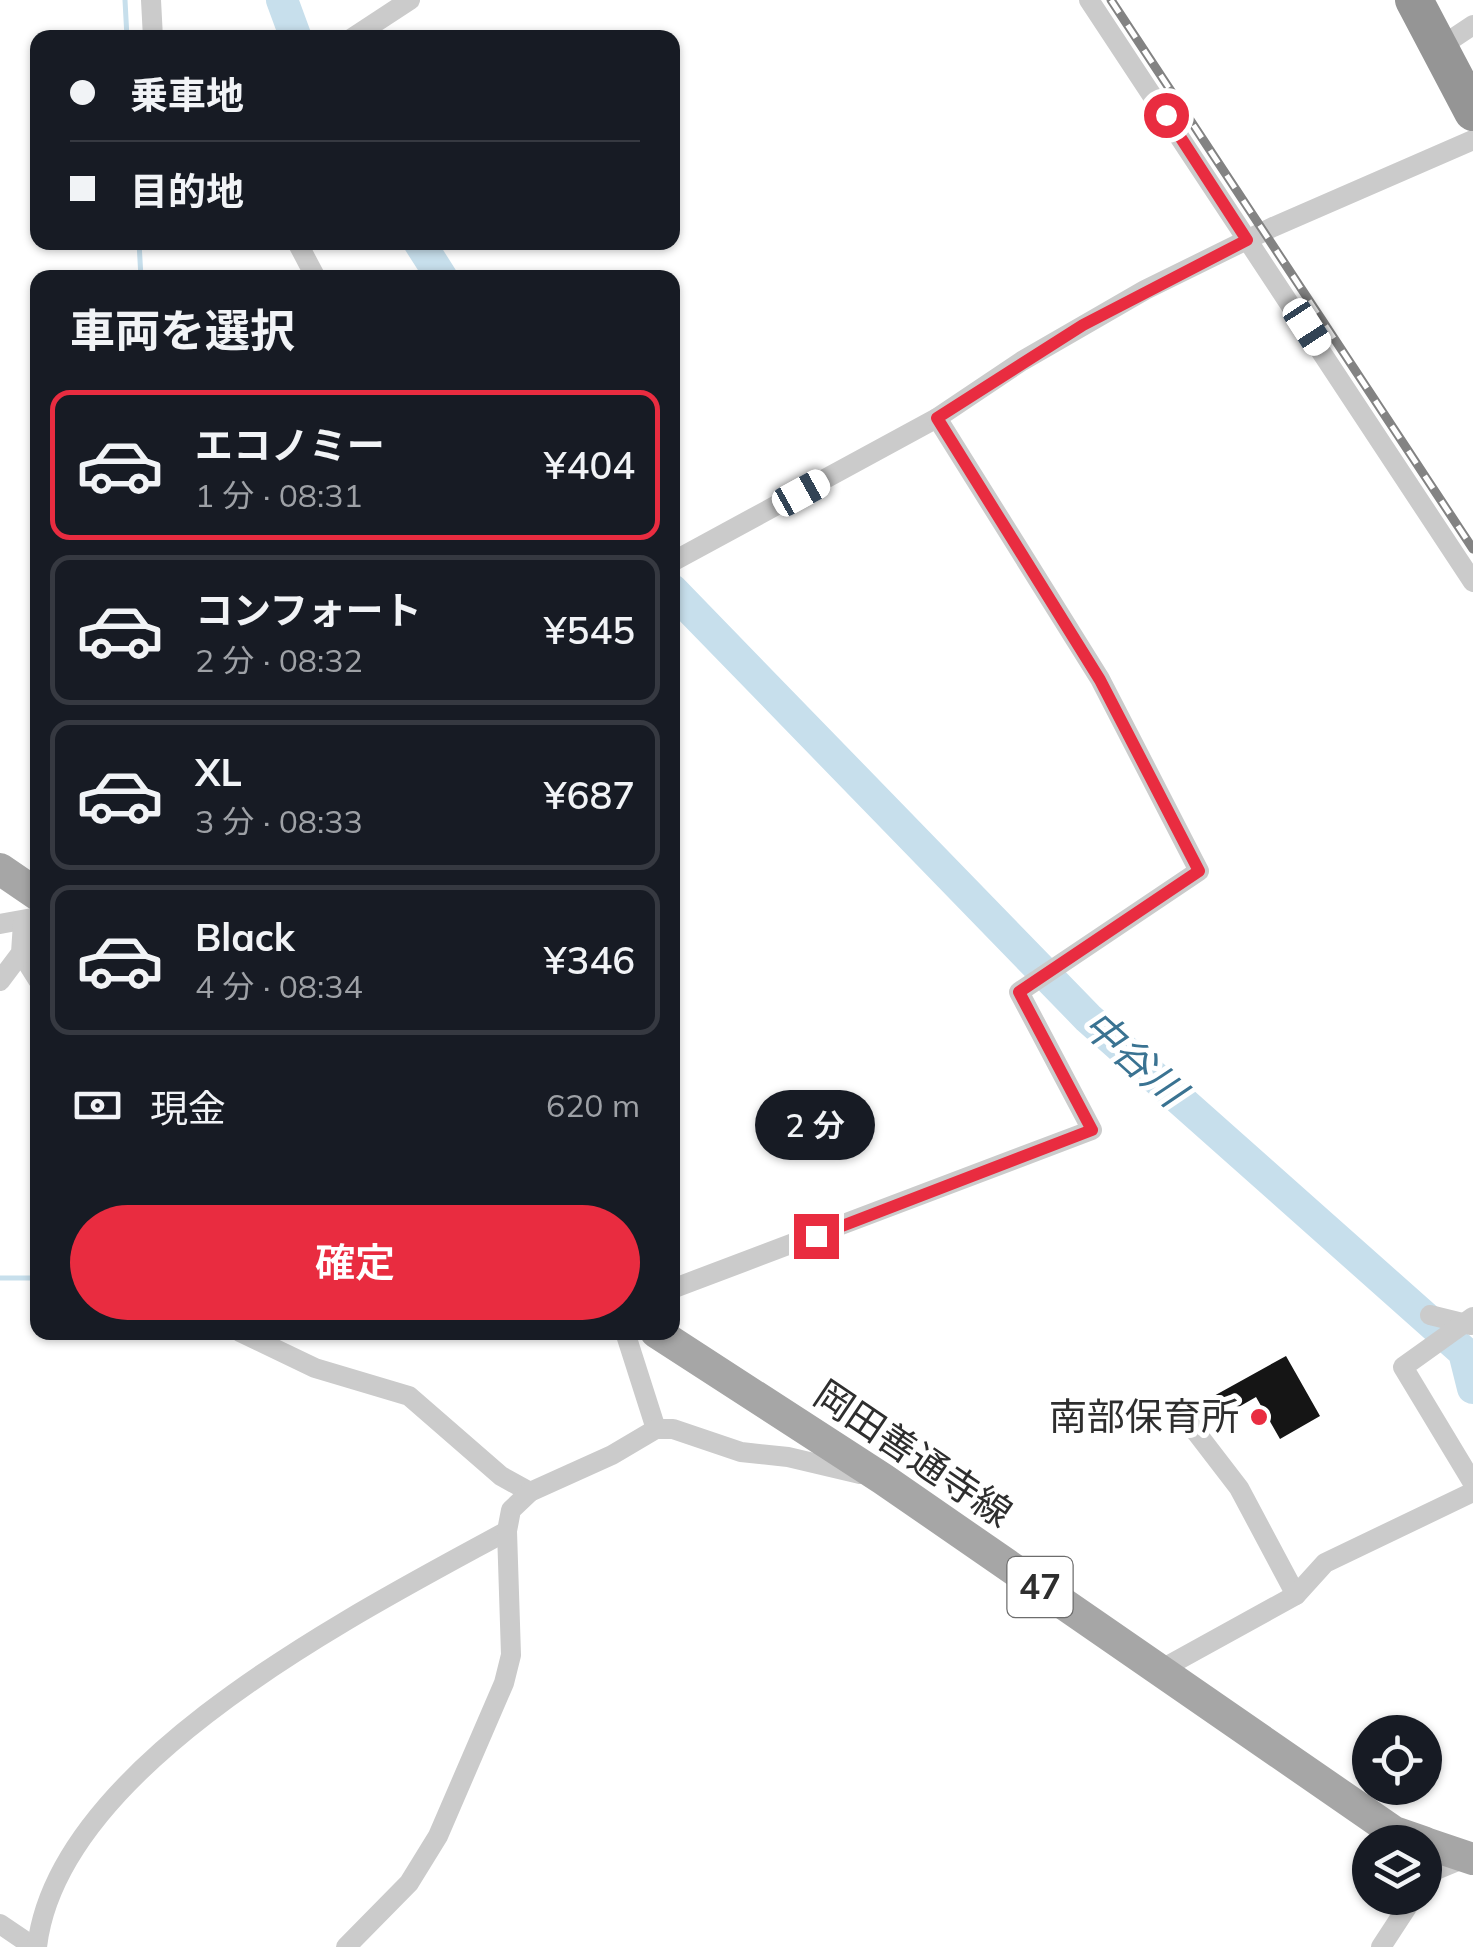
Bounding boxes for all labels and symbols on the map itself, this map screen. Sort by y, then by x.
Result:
route start [1144,93,1189,138]
car [1278,294,1336,360]
car [767,465,835,521]
water label: 中谷川 [1073,999,1199,1119]
callout: 2 分 [756,1091,876,1161]
route end [794,1214,839,1259]
street label: 岡田善通寺線 [806,1370,1021,1537]
place label: 南部保育所 [1049,1392,1239,1440]
marker: 南部保育所 [1248,1406,1270,1428]
road number: 47 [1008,1557,1072,1617]

